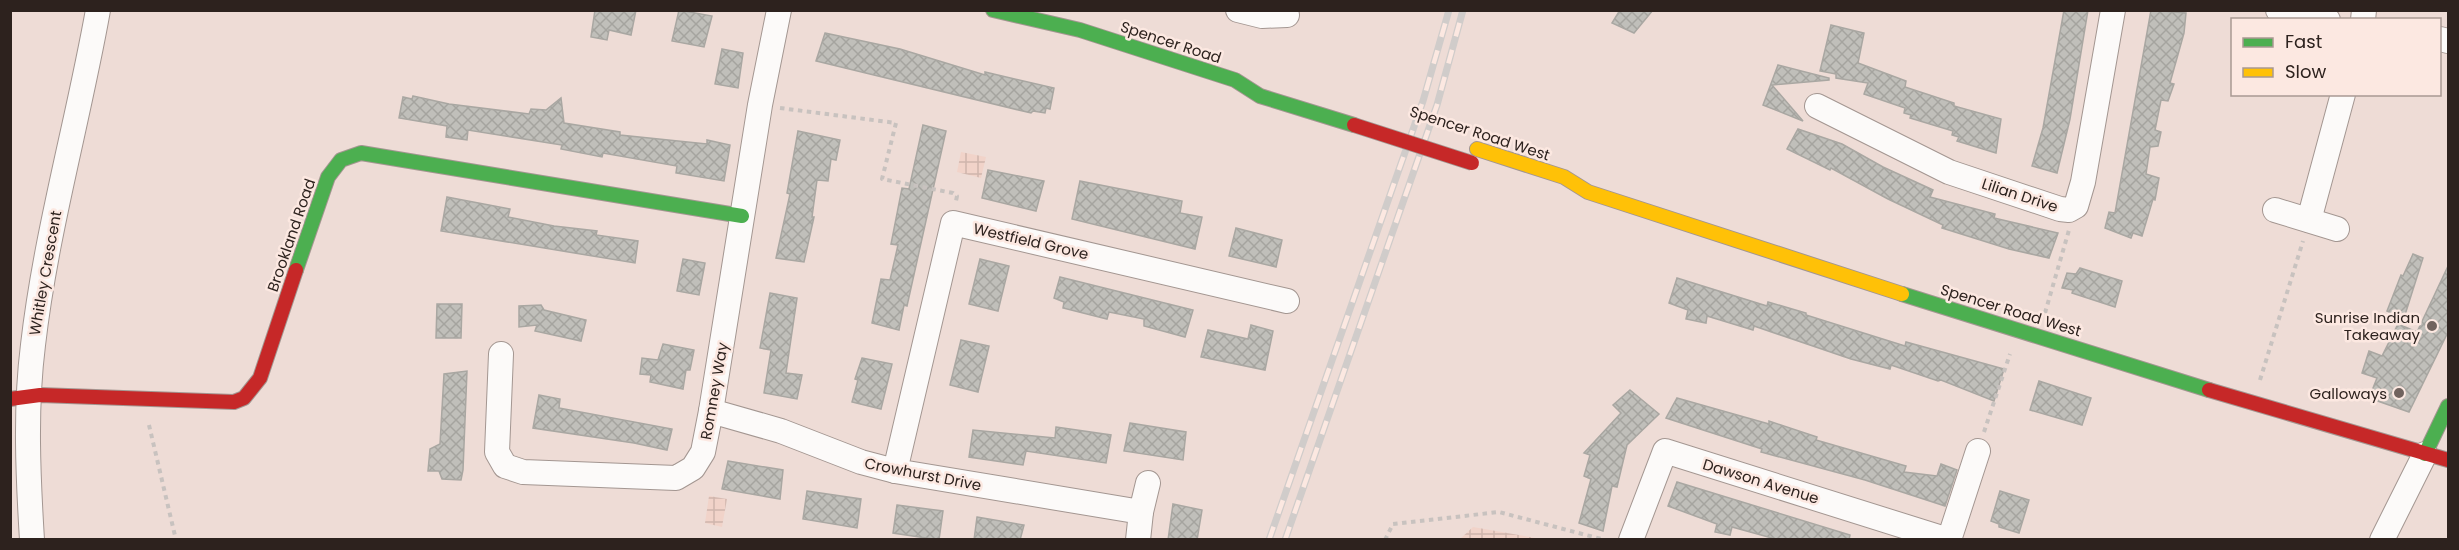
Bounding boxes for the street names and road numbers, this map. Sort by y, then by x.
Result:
street label: Spencer Road [1118,16,1224,68]
street label: Spencer Road West [1407,100,1553,166]
street label: Lilian Drive [1979,173,2061,217]
street label: Brookland Road [262,176,320,294]
street label: Whitley Crescent [24,209,66,337]
street label: Westfield Grove [971,218,1091,264]
street label: Spencer Road West [1938,279,2084,341]
street label: Romney Way [695,340,733,441]
street label: Crowhurst Drive [863,452,983,496]
street label: Dawson Avenue [1700,453,1822,509]

